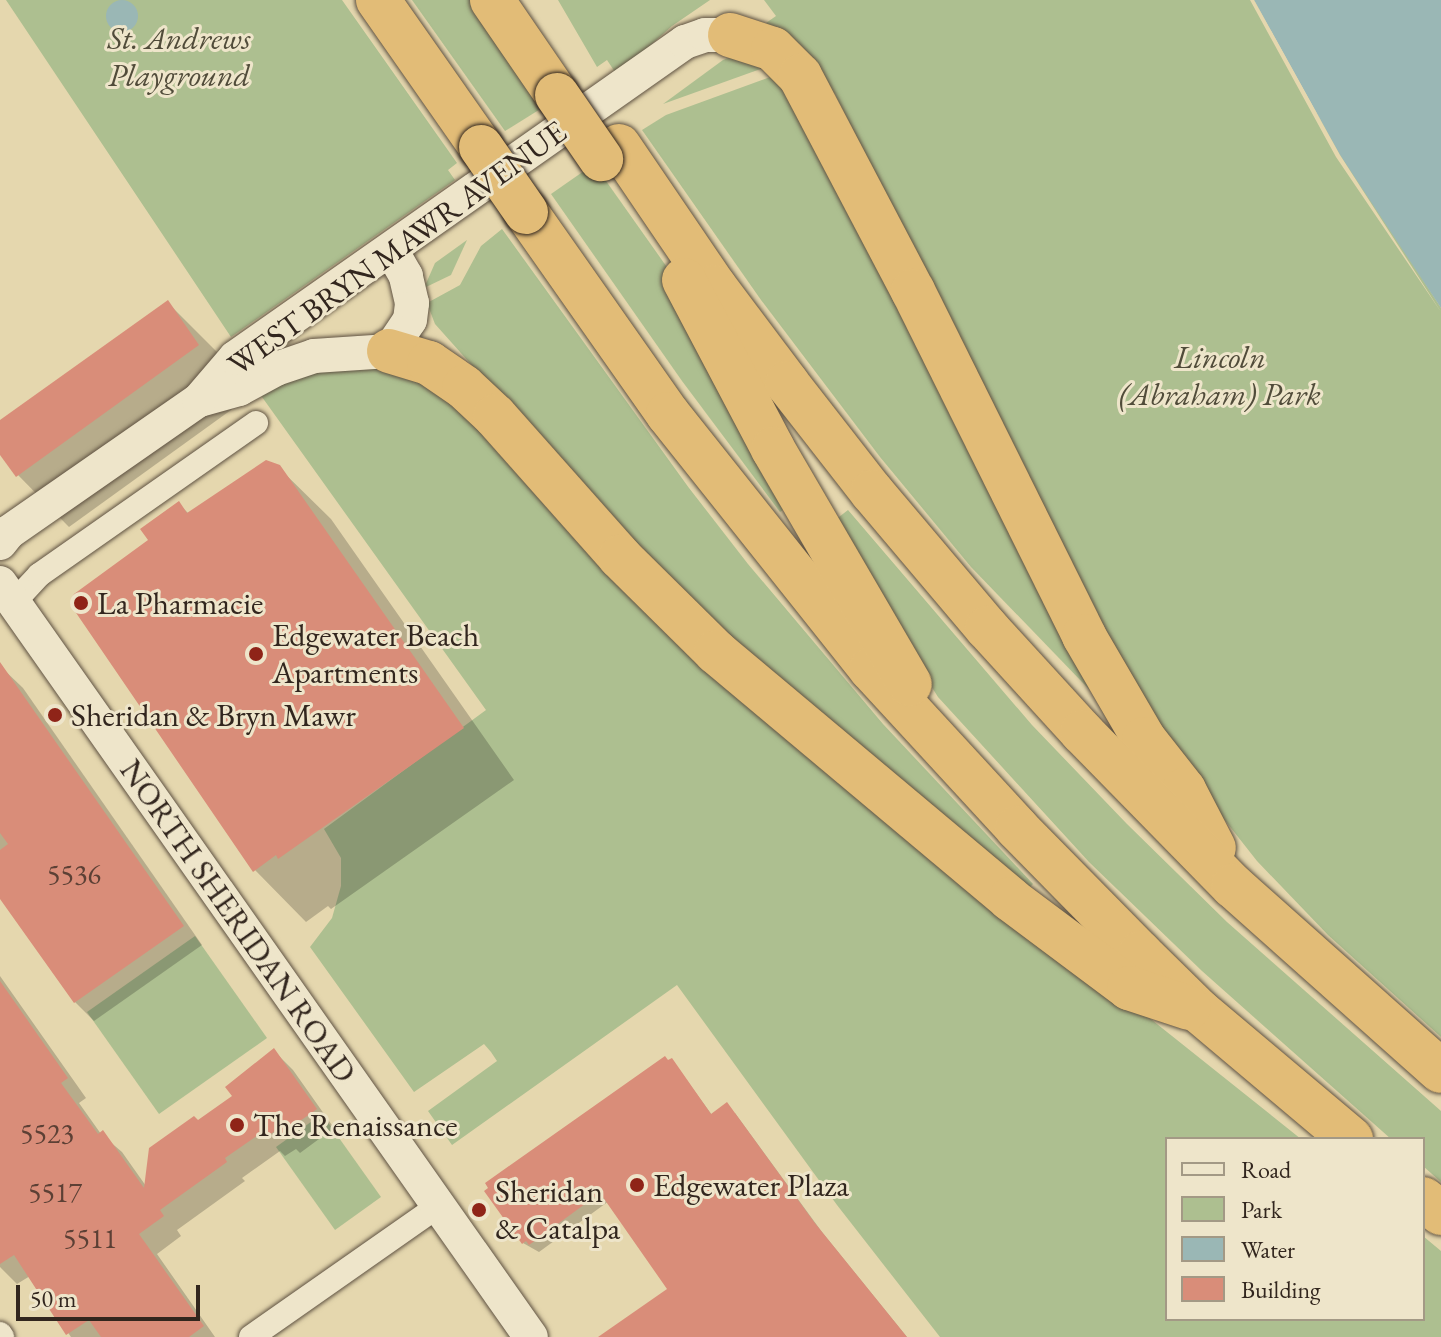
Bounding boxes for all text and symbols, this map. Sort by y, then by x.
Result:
park label: St. Andrews Playground [107,20,251,95]
street label: WEST BRYN MAWR AVENUE [220,112,574,384]
park label: Lincoln (Abraham) Park [1119,339,1321,414]
place label: La Pharmacie [97,584,263,622]
marker: La Pharmacie [72,594,90,612]
place label: Edgewater Beach Apartments [272,617,479,692]
marker: Edgewater Beach Apartments [247,645,265,663]
place label: Sheridan & Bryn Mawr [71,696,356,734]
marker: Sheridan & Bryn Mawr [46,706,64,724]
street label: NORTH SHERIDAN ROAD [112,752,364,1090]
house number: 5536 [47,857,101,891]
place label: The Renaissance [253,1106,458,1144]
house number: 5523 [20,1116,74,1150]
marker: The Renaissance [228,1116,246,1134]
legend [1165,1137,1425,1321]
text: Road [1241,1154,1291,1185]
place label: Edgewater Plaza [653,1166,849,1204]
place label: Sheridan & Catalpa [495,1173,620,1248]
house number: 5517 [28,1175,82,1209]
marker: Edgewater Plaza [628,1176,646,1194]
text: Park [1241,1194,1282,1225]
marker: Sheridan & Catalpa [470,1201,488,1219]
house number: 5511 [63,1221,117,1255]
text: Water [1241,1234,1295,1265]
scale bar [20,1269,204,1319]
text: Building [1241,1274,1321,1305]
text: 50 m [30,1283,77,1314]

